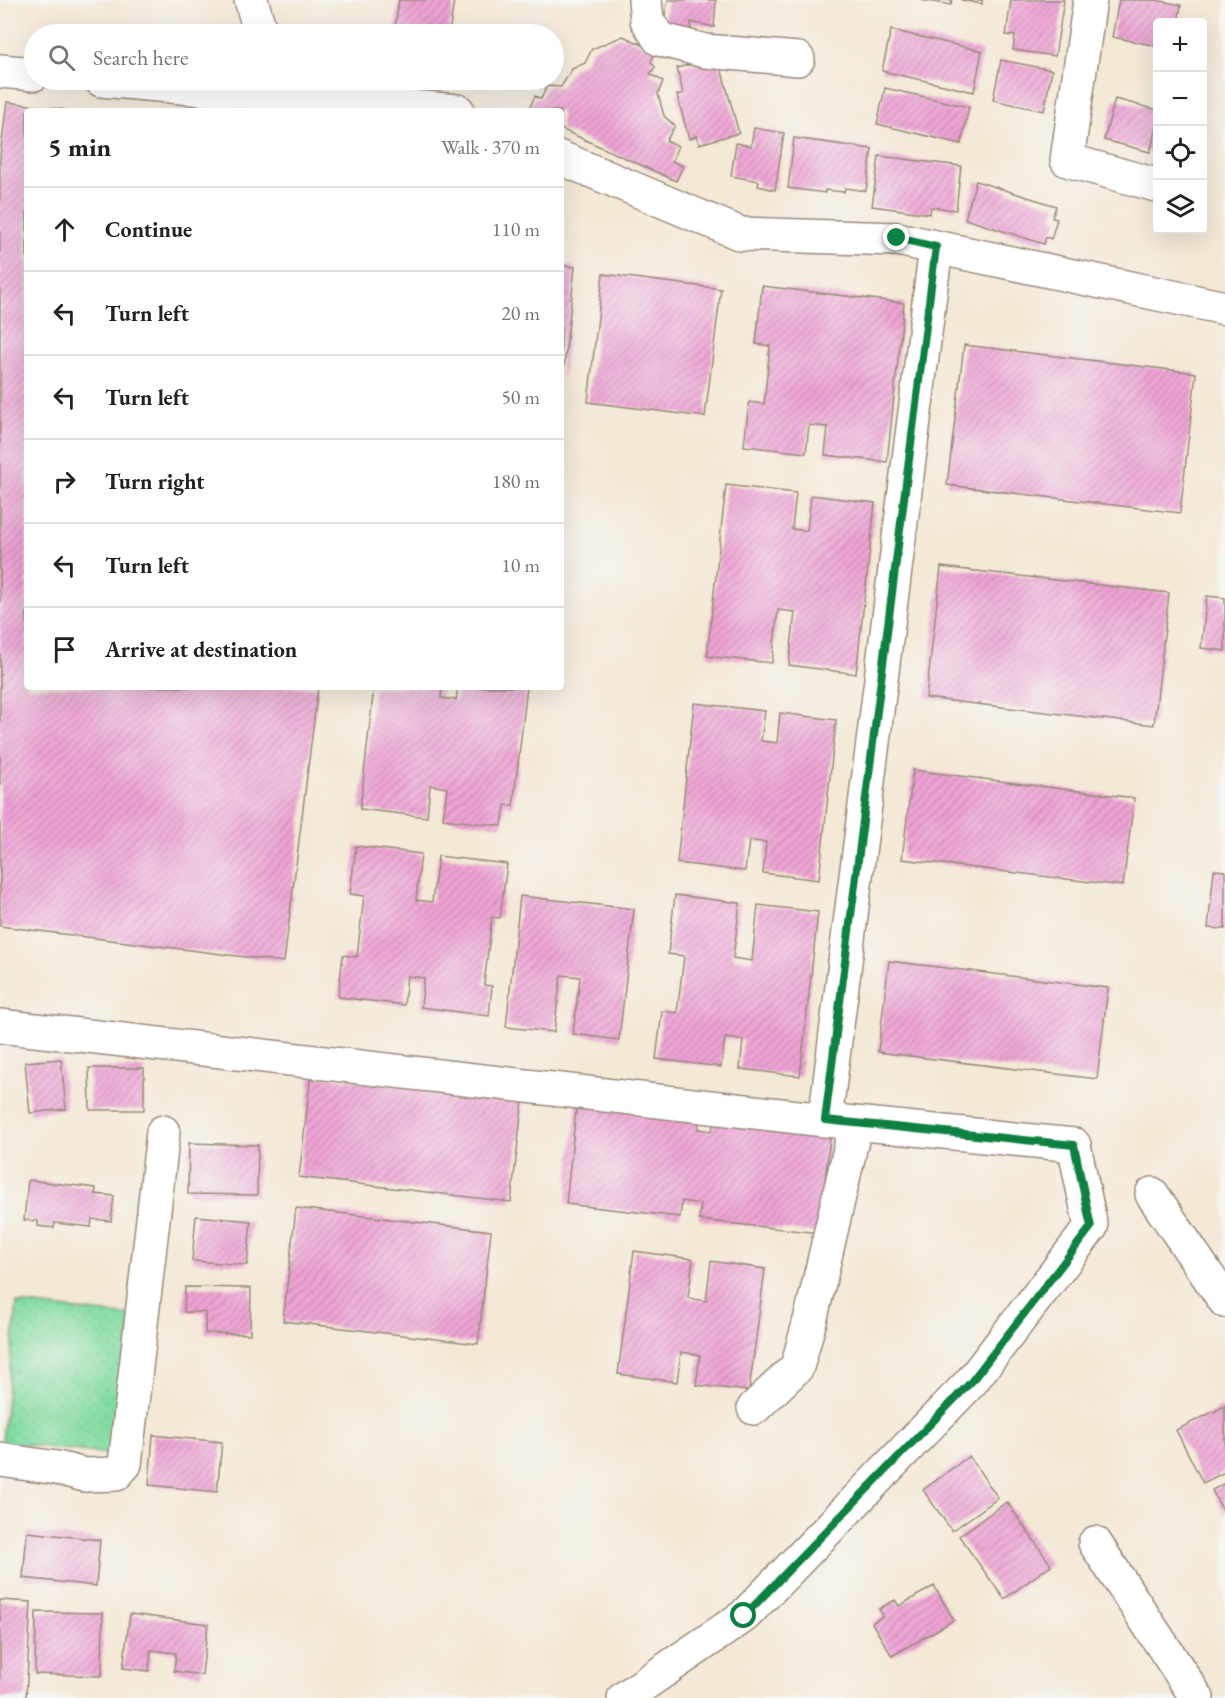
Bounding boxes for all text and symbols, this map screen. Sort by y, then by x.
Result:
map controls [1153,18,1207,234]
button: + [1153,18,1207,72]
search box [24,24,564,90]
icon: search [45,41,78,74]
text: Search here [93,43,188,72]
button: − [1153,72,1207,126]
button: locate [1153,126,1207,180]
text: 5 min [48,130,111,164]
text: Walk · 370 m [441,134,540,160]
button: layers [1153,180,1207,234]
icon: ahead [48,213,81,246]
text: Continue [105,215,192,244]
text: 110 m [492,216,540,242]
route end [883,224,909,250]
icon: left [48,297,81,330]
text: Turn left [105,299,189,328]
text: 20 m [501,300,540,326]
icon: left [48,381,81,414]
text: Turn left [105,383,189,412]
text: 50 m [501,384,540,410]
icon: right [48,465,81,498]
text: Turn right [105,467,204,496]
text: 180 m [492,468,540,494]
icon: left [48,549,81,582]
text: Turn left [105,551,189,580]
text: 10 m [501,552,540,578]
icon: arrive [48,633,81,666]
text: Arrive at destination [105,635,297,664]
route start [730,1602,756,1628]

